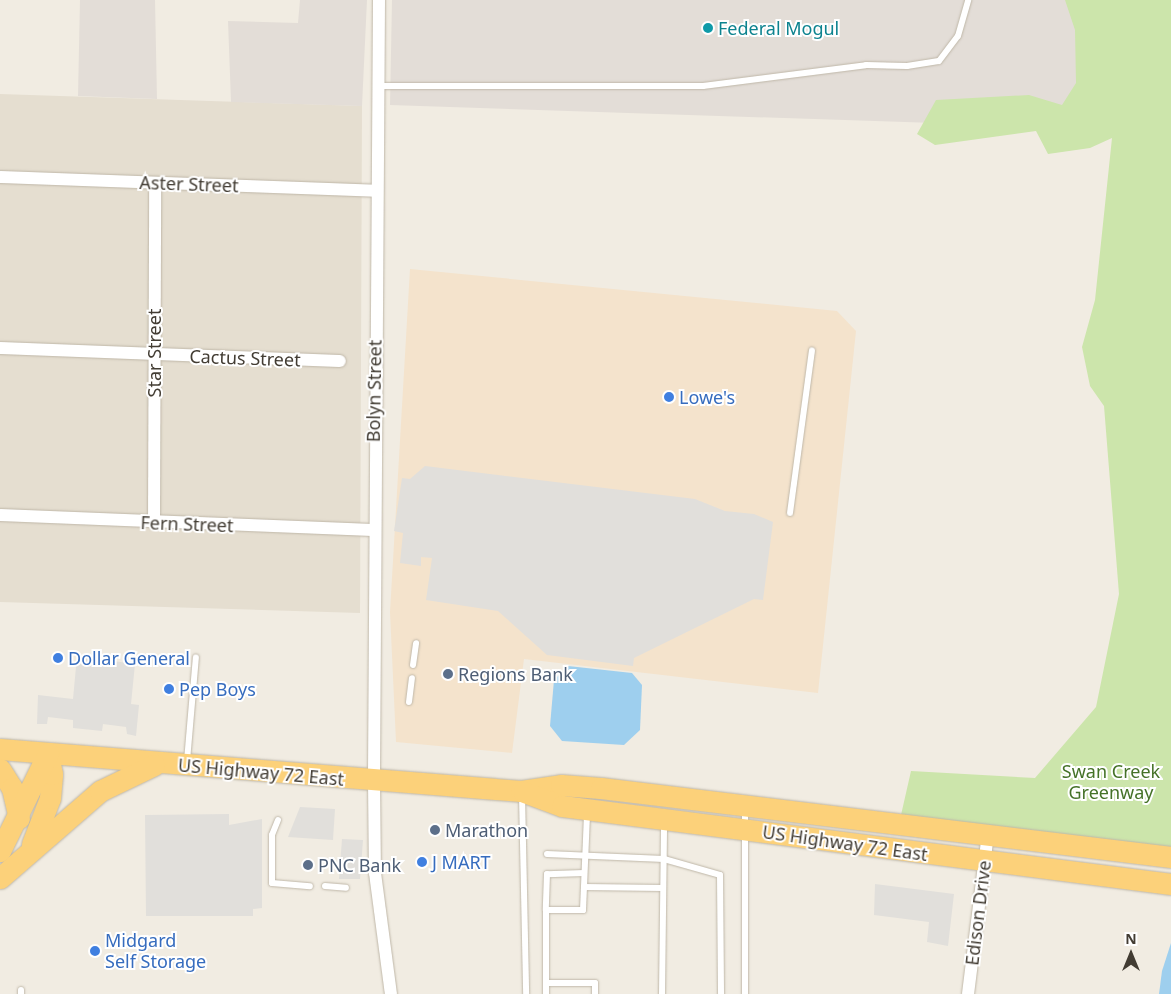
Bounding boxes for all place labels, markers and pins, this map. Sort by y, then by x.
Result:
place label: Federal Mogul [718,17,839,39]
marker: Federal Mogul [702,22,714,34]
place label: Lowe's [679,386,735,408]
marker: Lowe's [663,391,675,403]
place label: Dollar General [68,647,190,669]
marker: Dollar General [52,652,64,664]
place label: Regions Bank [458,663,573,685]
marker: Regions Bank [442,668,454,680]
place label: Pep Boys [179,678,256,700]
marker: Pep Boys [163,683,175,695]
place label: Marathon [445,819,528,841]
marker: Marathon [429,824,441,836]
place label: J MART [432,851,491,873]
place label: PNC Bank [318,854,401,876]
marker: J MART [416,856,428,868]
marker: PNC Bank [302,859,314,871]
place label: Midgard Self Storage [105,930,206,972]
marker: Midgard Self Storage [89,945,101,957]

